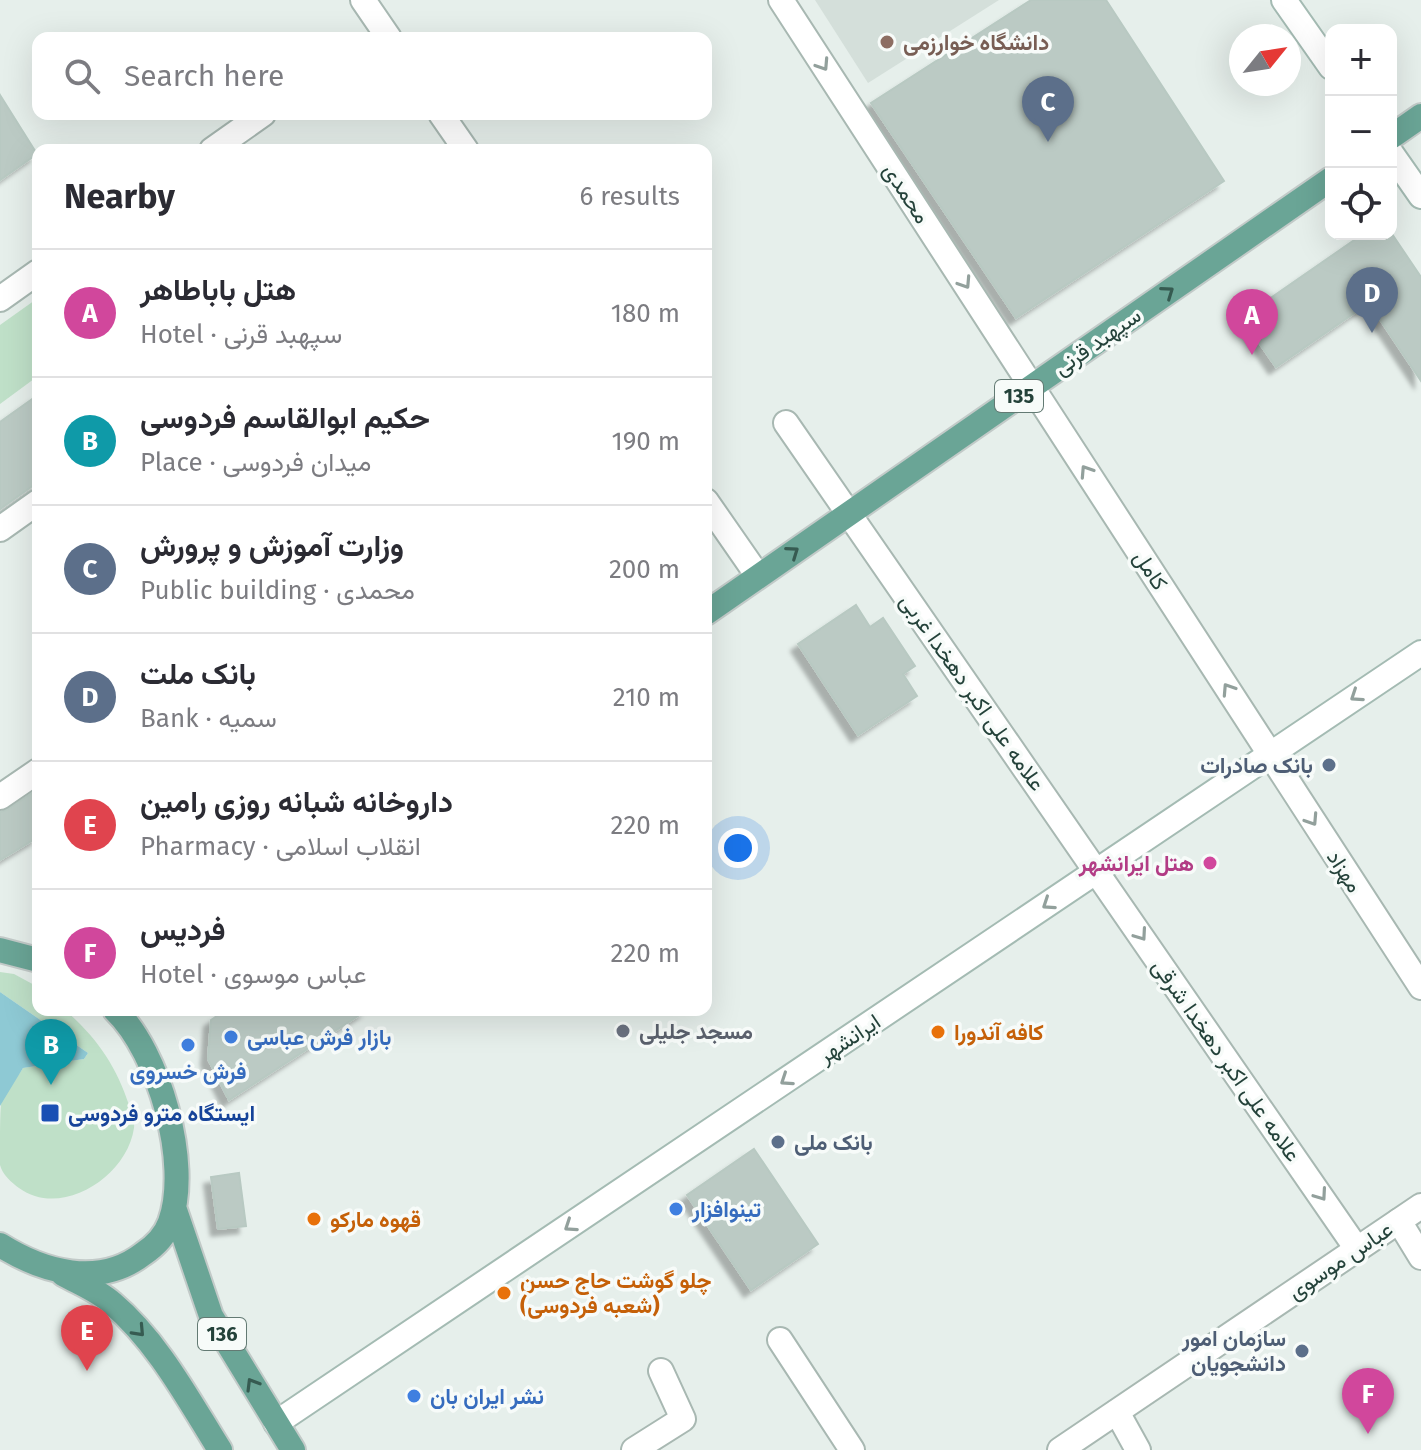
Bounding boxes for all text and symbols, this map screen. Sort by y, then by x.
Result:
north arrow [1229,24,1301,96]
map controls [1325,24,1397,240]
button: + [1325,24,1397,96]
place label: دانشگاه خوارزمی [903,29,1049,56]
search box [32,32,712,120]
marker: دانشگاه خوارزمی [878,33,896,51]
icon: search [60,54,104,98]
one-way arrow [814,57,829,71]
text: Search here [124,58,284,94]
pin: C [1022,76,1074,142]
button: − [1325,96,1397,168]
street label: محمدی [877,158,936,229]
button: locate [1325,168,1397,240]
text: Nearby [64,176,175,217]
text: 6 results [579,181,680,212]
pin: D [1346,267,1398,333]
text: هتل باباطاهر [140,272,296,308]
one-way arrow [956,275,971,289]
one-way arrow [1159,287,1173,302]
pin: A [1226,289,1278,355]
text: A [82,298,98,329]
text: 180 m [611,298,680,329]
street label: سپهبد قرنی [1048,302,1147,382]
text: Hotel · سپهبد قرنی [140,319,342,350]
road number: 135 [995,380,1043,412]
text: حکیم ابوالقاسم فردوسی [140,400,430,436]
text: B [82,426,98,457]
text: 190 m [611,426,680,457]
text: Place · میدان فردوسی [140,447,371,478]
one-way arrow [1081,465,1096,479]
text: وزارت آموزش و پرورش [140,528,404,564]
street label: کامل [1128,545,1173,595]
one-way arrow [784,547,799,562]
text: C [83,554,97,585]
text: 200 m [609,554,680,585]
text: Public building · محمدی [140,575,415,606]
street label: علامه علی اکبر دهخدا غربی [894,588,1051,796]
text: بانک ملت [140,656,256,692]
text: D [82,682,98,713]
text: 210 m [613,682,680,713]
one-way arrow [1222,683,1237,698]
one-way arrow [1351,686,1365,701]
text: Bank · سمیه [140,703,277,734]
place label: بانک صادرات [1200,752,1313,779]
marker: بانک صادرات [1320,756,1338,774]
text: داروخانه شبانه روزی رامین [140,784,453,820]
text: E [83,810,97,841]
text: 220 m [611,810,680,841]
one-way arrow [1303,811,1318,826]
your location [718,828,758,868]
text: Pharmacy · انقلاب اسلامی [140,831,421,862]
street label: مهزاد [1321,845,1368,898]
place label: هتل ایرانشهر [1078,850,1194,877]
marker: هتل ایرانشهر [1201,854,1219,872]
one-way arrow [1042,894,1056,909]
text: فردیس [140,912,226,948]
one-way arrow [1131,927,1146,941]
text: F [84,938,96,969]
text: 220 m [611,938,680,969]
street label: علامه علی اکبر دهخدا شرقی [1146,954,1307,1167]
text: Hotel · عباس موسوی [140,959,367,990]
street label: ایرانشهر [812,1008,885,1069]
place label: مسجد جلیلی [639,1018,753,1045]
pin: B [25,1019,77,1085]
place label: کافه آندورا [954,1019,1044,1046]
marker: مسجد جلیلی [614,1022,632,1040]
marker: کافه آندورا [929,1023,947,1041]
place label: بازار فرش عباسی [247,1024,391,1051]
marker: بازار فرش عباسی [222,1028,240,1046]
marker: فرش خسروی [179,1036,197,1054]
place label: فرش خسروی [130,1058,246,1085]
one-way arrow [780,1071,794,1086]
place label: ایستگاه مترو فردوسی [68,1100,255,1127]
marker: ایستگاه مترو فردوسی [39,1102,61,1124]
place label: بانک ملی [794,1129,873,1156]
marker: بانک ملی [769,1133,787,1151]
one-way arrow [1311,1187,1326,1201]
place label: تینوافزار [691,1196,761,1223]
marker: تینوافزار [667,1200,685,1218]
place label: قهوه مارکو [330,1206,421,1233]
marker: قهوه مارکو [305,1210,323,1228]
street label: عباس موسوی [1283,1215,1398,1305]
one-way arrow [564,1216,578,1231]
place label: چلو گوشت حاج حسن (شعبه فردوسی) [520,1267,711,1319]
marker: چلو گوشت حاج حسن (شعبه فردوسی) [495,1284,513,1302]
pin: E [61,1305,113,1371]
road number: 136 [198,1318,246,1350]
one-way arrow [130,1321,144,1336]
place label: سازمان امور دانشجویان [1181,1325,1286,1377]
marker: سازمان امور دانشجویان [1293,1342,1311,1360]
pin: F [1342,1368,1394,1434]
one-way arrow [247,1378,262,1392]
place label: نشر ایران بان [430,1383,544,1410]
marker: نشر ایران بان [405,1387,423,1405]

